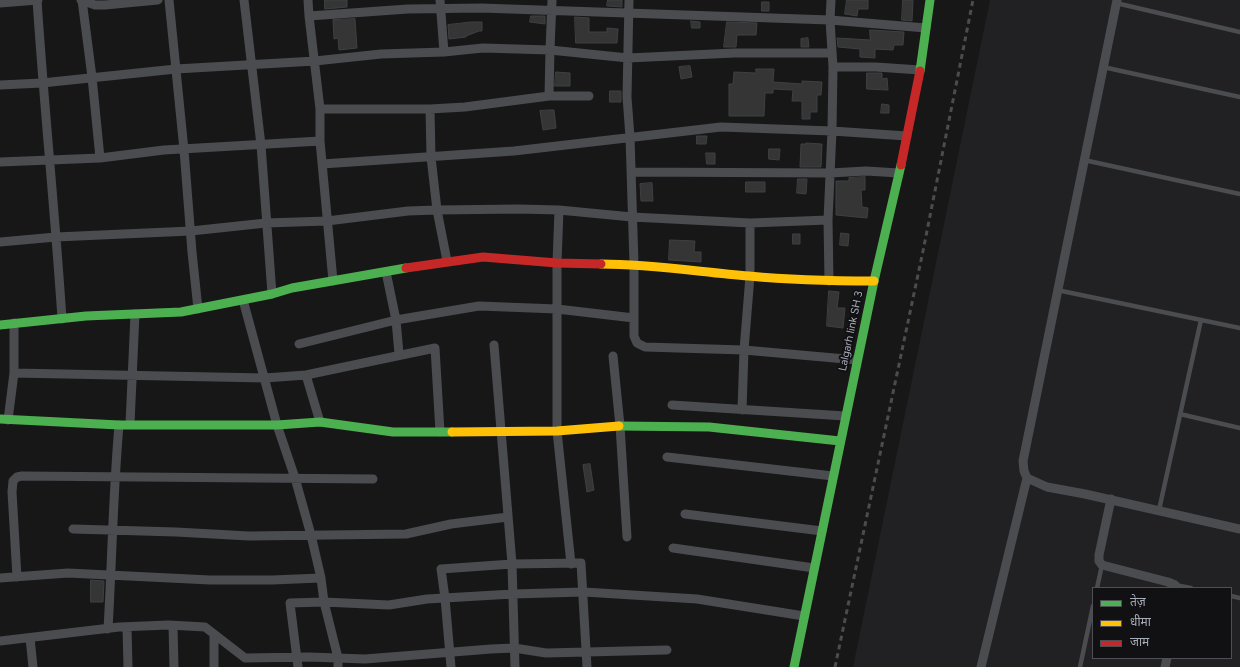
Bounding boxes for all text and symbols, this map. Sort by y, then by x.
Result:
street label: Lalgarh link SH 3 [836,290,866,372]
legend [1092,587,1232,659]
text: तेज़ [1130,595,1146,609]
text: धीमा [1130,615,1151,629]
text: जाम [1130,635,1149,649]

